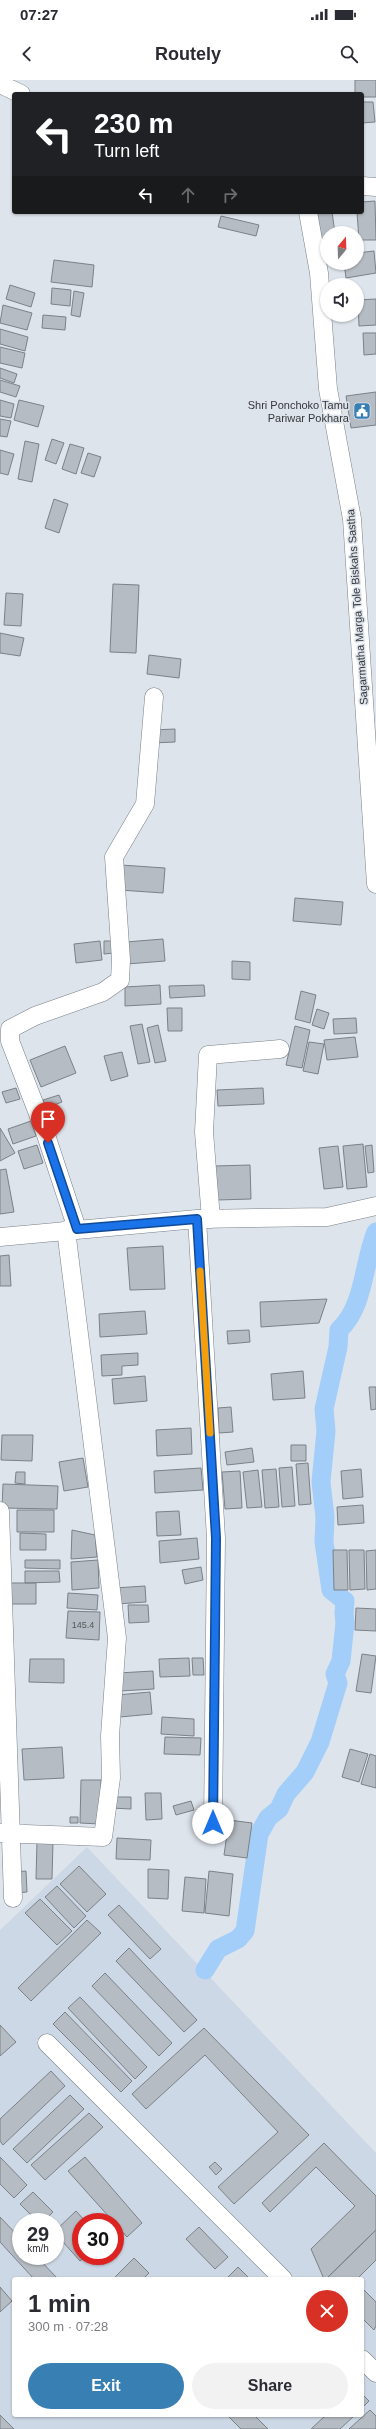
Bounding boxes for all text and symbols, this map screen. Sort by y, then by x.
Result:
text: 07:27 [20,6,58,23]
icon: back [16,43,38,65]
icon: search [338,43,360,65]
text: Routely [155,44,221,64]
icon: left [28,108,80,160]
text: 230 m [94,108,173,139]
text: Turn left [94,141,159,161]
icon: left [135,184,157,206]
icon: ahead [177,184,199,206]
icon: right [219,184,241,206]
north arrow [320,226,364,270]
map controls [320,226,364,322]
button: sound [320,278,364,322]
place label: Shri Ponchoko Tamu Pariwar Pokhara [248,399,350,424]
public building icon: Shri Ponchoko Tamu Pariwar Pokhara [352,401,372,421]
street label: Sagarmatha Marga Tole Biskahs Sastha [344,508,370,705]
pin [31,1102,65,1143]
icon: arrive [37,1108,59,1130]
house number: 145.4 [72,1620,94,1630]
position arrow [192,1802,234,1844]
speed limit sign: 30 [72,2213,124,2265]
text: 29 [27,2223,49,2245]
text: km/h [27,2243,49,2254]
text: 1 min [28,2290,91,2317]
button: close [306,2290,348,2332]
text: 300 m · 07:28 [28,2319,108,2334]
button: Exit [28,2363,184,2409]
button: Share [192,2363,348,2409]

